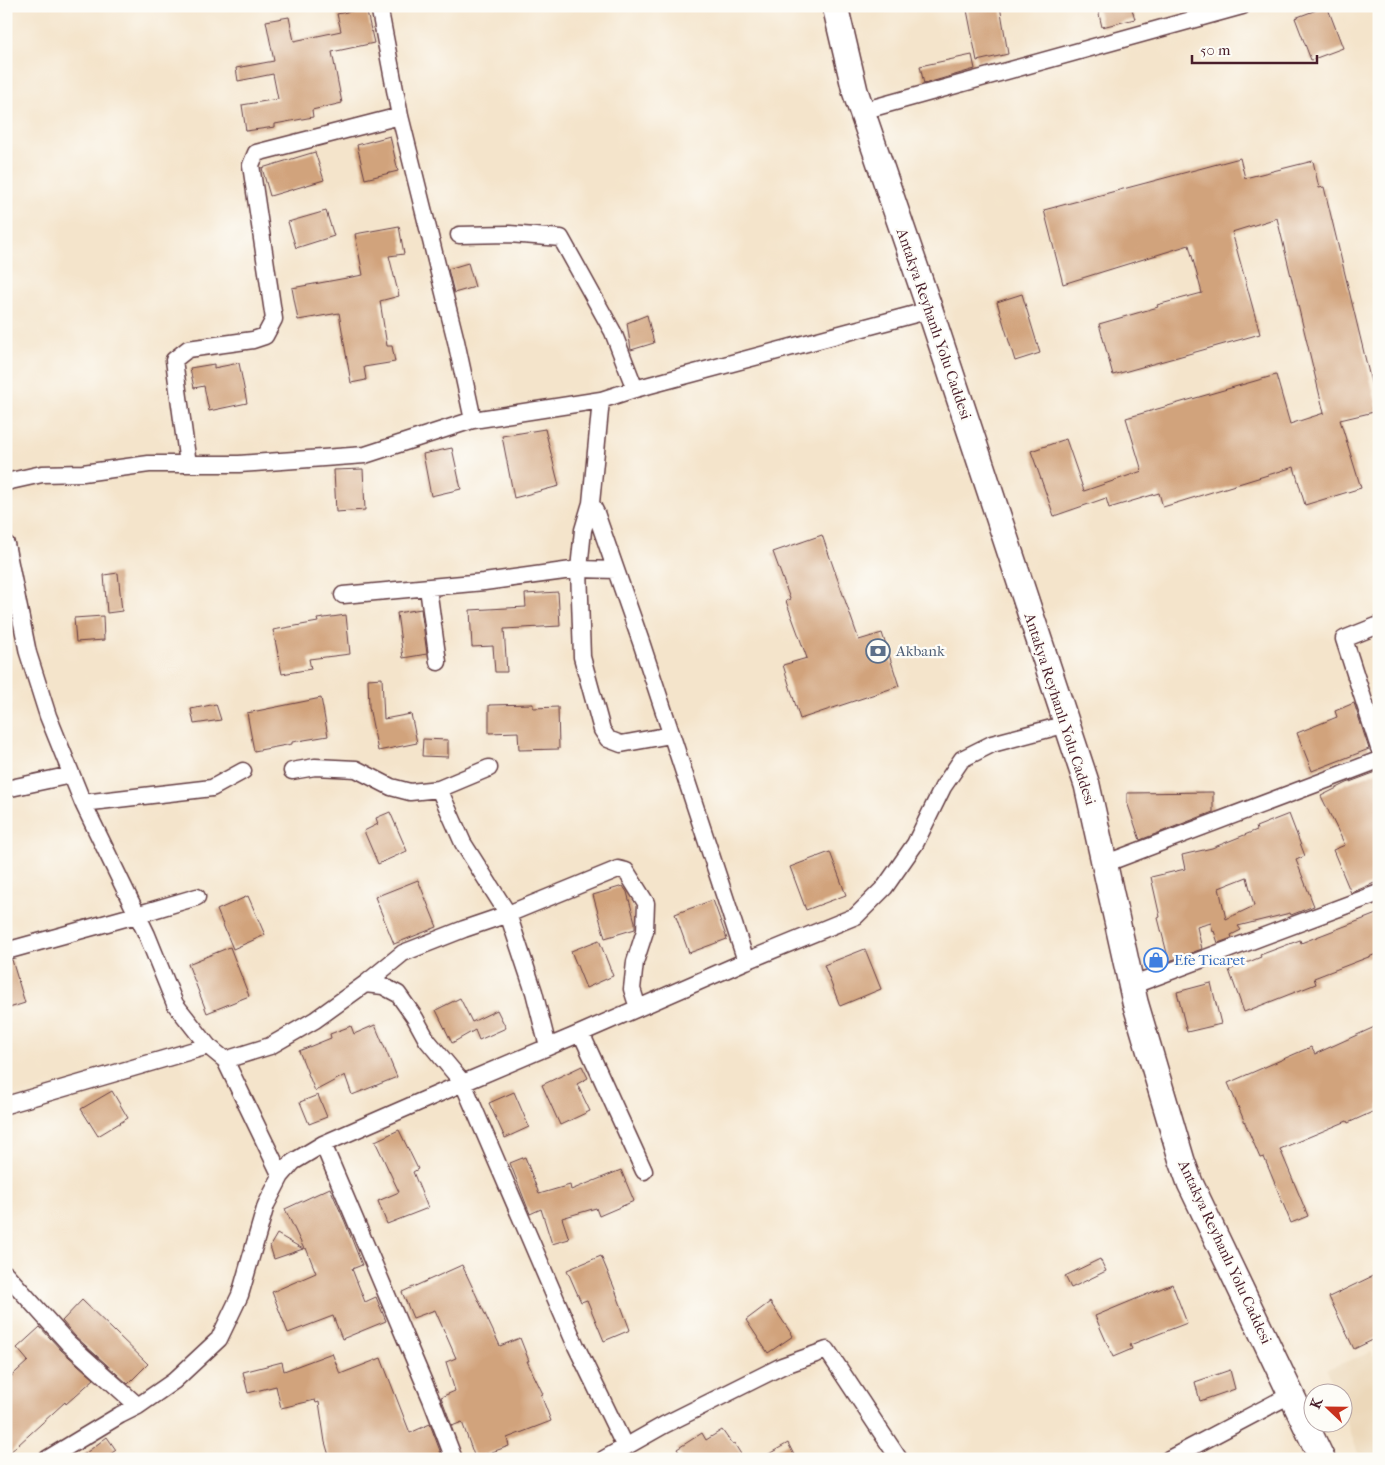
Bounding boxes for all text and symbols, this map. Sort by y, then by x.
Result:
scale bar [1192,32,1318,64]
text: 50 m [1200,41,1231,59]
street label: Antakya Reyhanlı Yolu Caddesi [892,225,975,422]
street label: Antakya Reyhanlı Yolu Caddesi [1020,610,1100,808]
bank icon: Akbank [865,638,891,664]
place label: Akbank [895,642,945,660]
shop icon: Efe Ticaret [1143,947,1169,973]
place label: Efe Ticaret [1174,951,1246,969]
street label: Antakya Reyhanlı Yolu Caddesi [1174,1156,1276,1347]
north arrow [1302,1382,1352,1432]
text: K [1307,1395,1327,1411]

